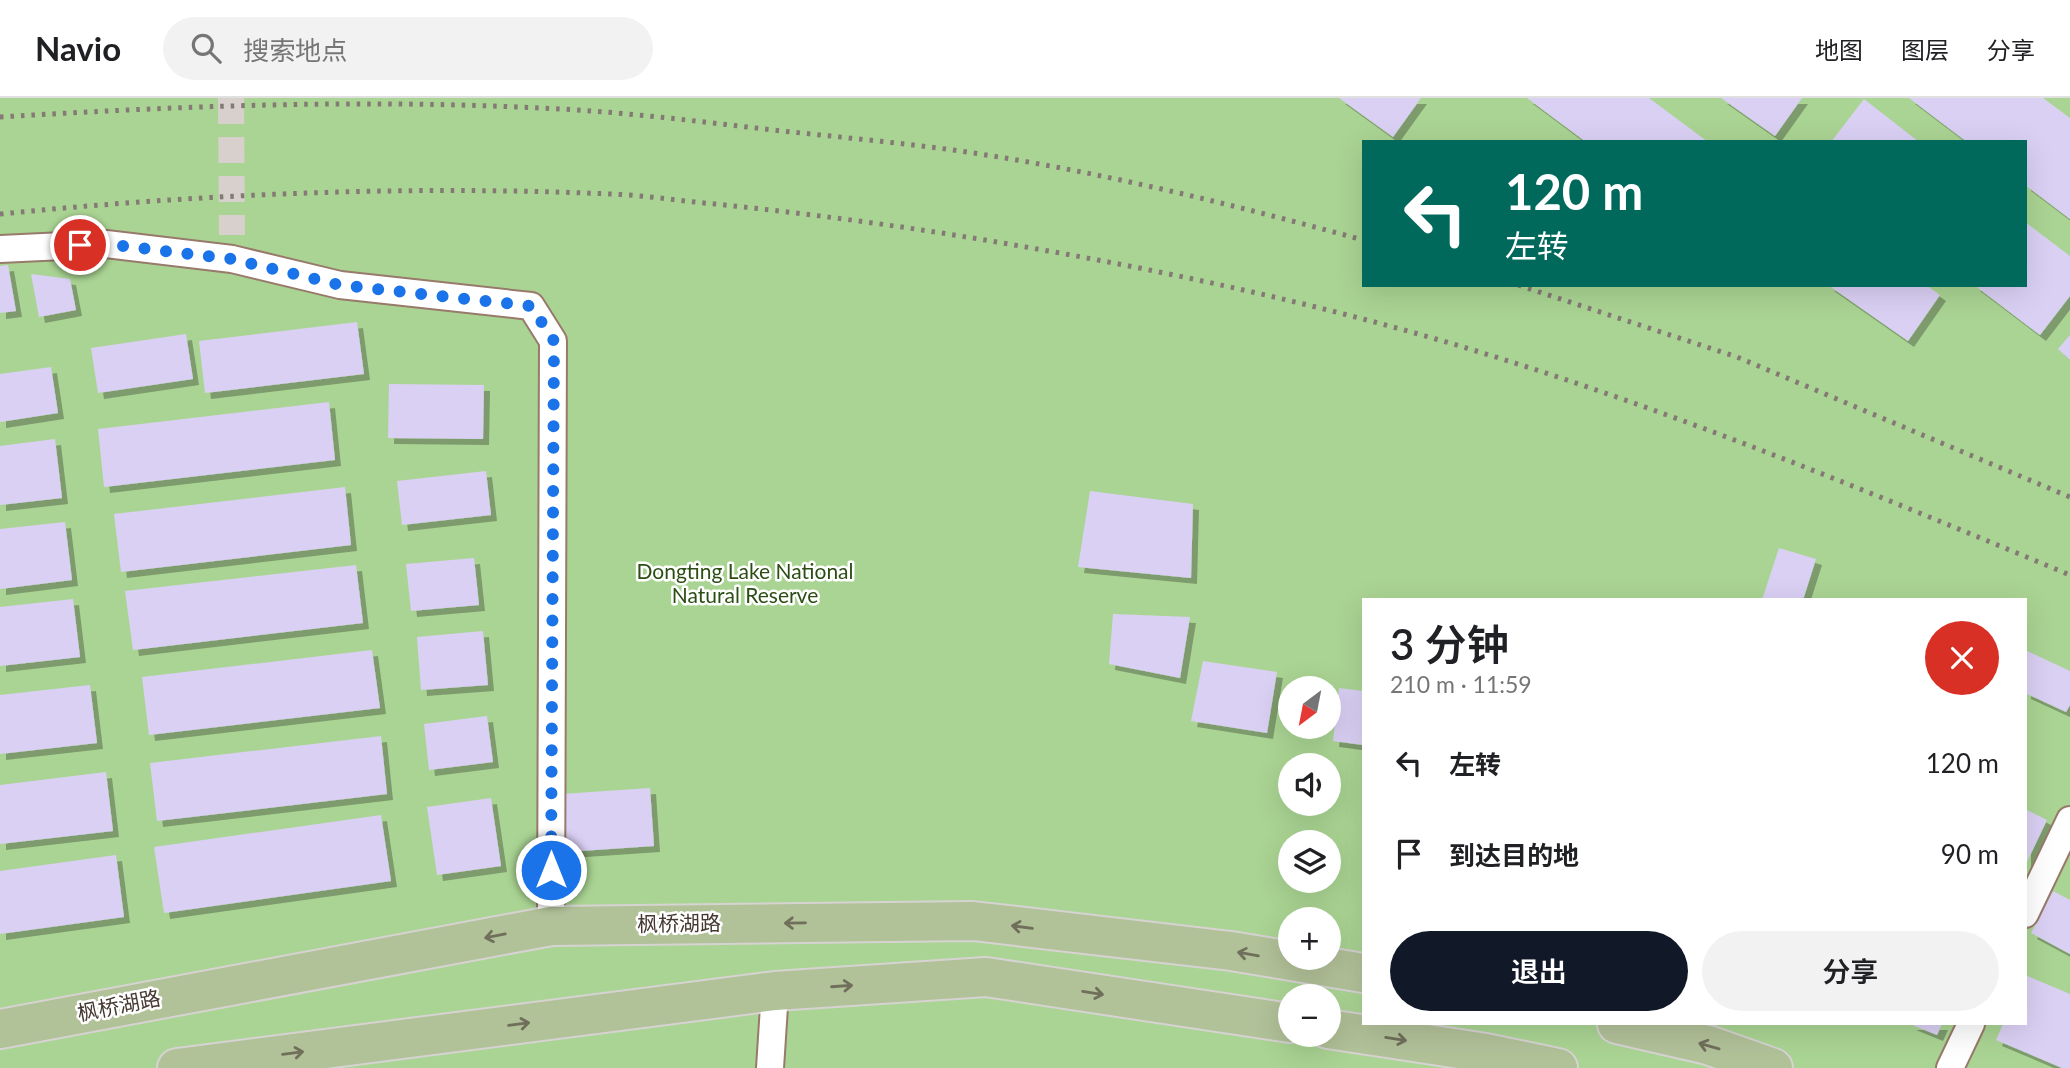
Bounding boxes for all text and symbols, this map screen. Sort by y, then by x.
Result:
search box [163,17,653,80]
text: Navio [35,28,121,68]
icon: search [187,29,225,67]
text: 搜索地点 [243,34,347,66]
text: 地图 [1815,35,1863,64]
text: 图层 [1901,35,1949,64]
text: 分享 [1987,35,2035,64]
text: 120 m [1505,162,1643,220]
icon: left [1390,168,1481,259]
pin [50,215,110,275]
icon: arrive [61,226,99,264]
text: 左转 [1505,226,1569,265]
park label: Dongting Lake National Natural Reserve [636,558,854,607]
text: 3 分钟 [1390,619,1509,669]
button: close [1925,621,1999,695]
text: 210 m · 11:59 [1390,670,1532,698]
north arrow [1278,676,1340,738]
map controls [1278,676,1341,1047]
icon: left [1390,744,1428,782]
text: 120 m [1926,747,1999,779]
text: 左转 [1449,748,1501,780]
button: sound [1278,753,1341,816]
button: layers [1278,830,1341,893]
position arrow [514,833,588,907]
icon: arrive [1390,835,1428,873]
text: 90 m [1941,838,1999,870]
text: 到达目的地 [1449,839,1579,871]
button: + [1278,907,1341,970]
street label: 枫桥湖路 [637,909,721,936]
one-way arrow [783,916,806,930]
one-way arrow [1011,920,1034,933]
one-way arrow [484,930,506,944]
button: 退出 [1390,931,1688,1011]
button: 分享 [1702,931,1999,1011]
one-way arrow [1237,947,1260,960]
one-way arrow [830,980,853,993]
street label: 枫桥湖路 [75,984,162,1025]
button: − [1278,984,1341,1047]
one-way arrow [1081,987,1104,1000]
one-way arrow [507,1017,530,1030]
one-way arrow [1384,1033,1407,1046]
one-way arrow [1698,1039,1721,1052]
one-way arrow [281,1046,304,1059]

